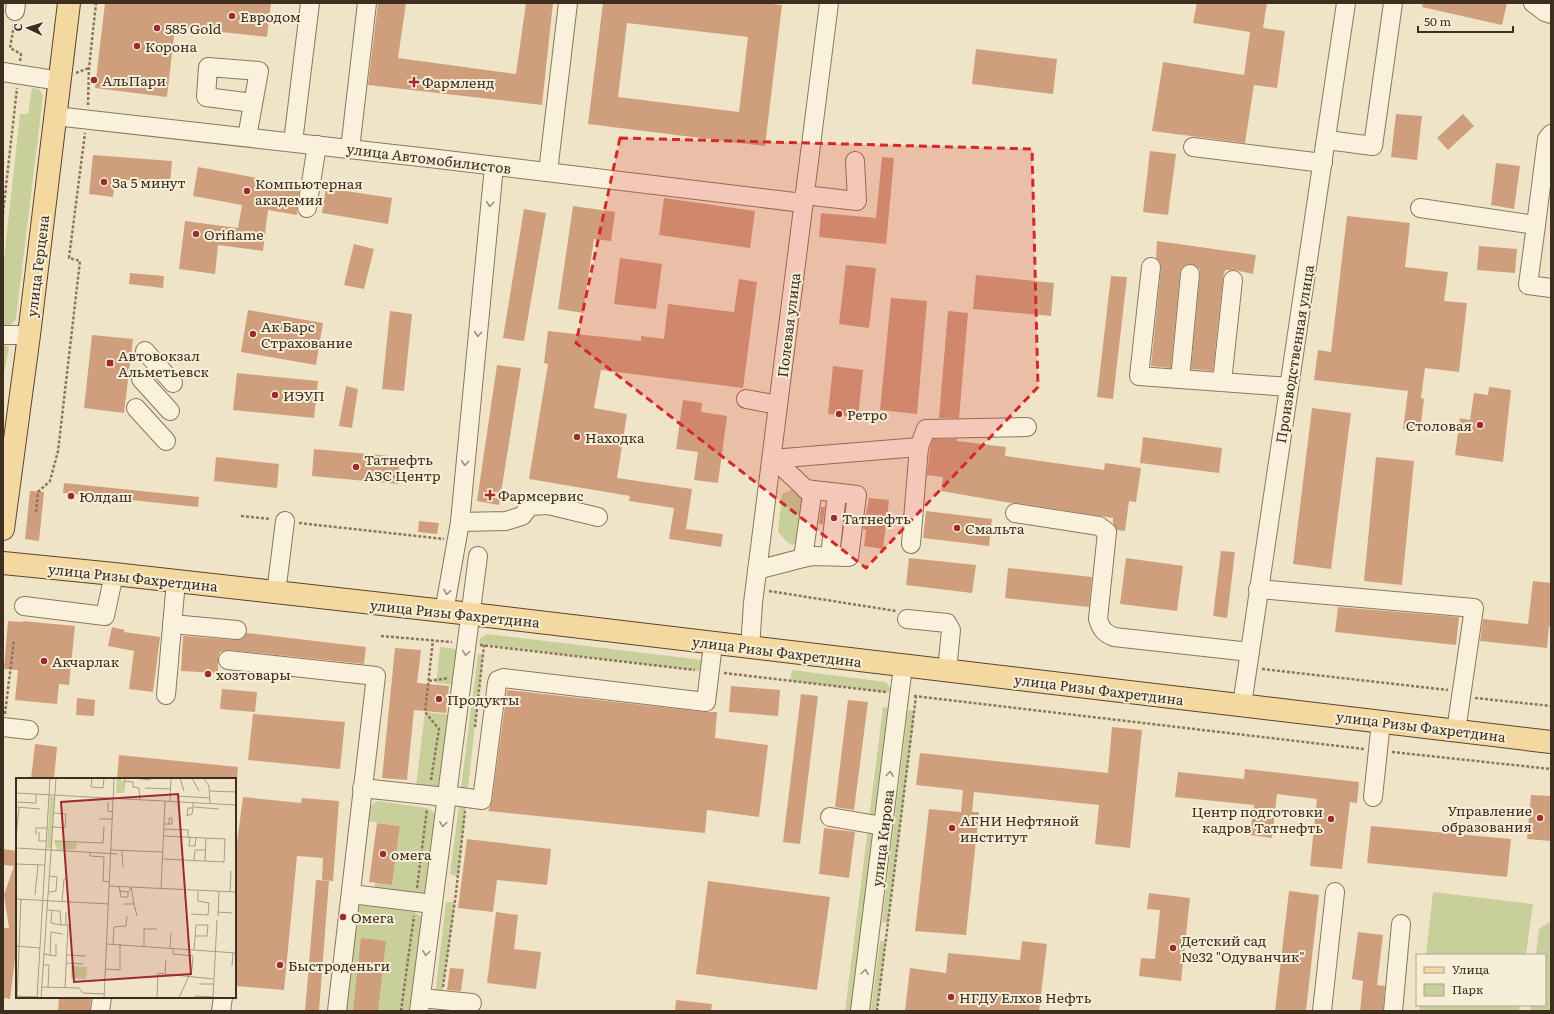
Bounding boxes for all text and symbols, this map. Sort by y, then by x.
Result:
place label: Евродом [240,6,301,26]
north arrow [8,8,48,48]
scale bar [1418,8,1513,34]
marker: Евродом [227,11,237,21]
text: 50 m [1424,12,1451,30]
place label: 585 Gold [165,18,222,38]
text: С [9,23,25,32]
marker: 585 Gold [152,23,162,33]
place label: Корона [145,36,197,56]
marker: Корона [132,41,142,51]
place label: АльПари [102,70,166,90]
place label: Фармленд [422,72,494,92]
marker: АльПари [89,75,99,85]
marker: Фармленд [409,77,419,87]
street label: улица Автомобилистов [345,138,513,178]
place label: За 5 минут [112,172,186,192]
place label: Компьютерная академия [255,173,363,209]
marker: За 5 минут [99,177,109,187]
marker: Компьютерная академия [242,186,252,196]
one-way arrow [486,201,495,207]
street label: улица Герцена [21,213,53,318]
place label: Oriflame [204,224,263,244]
marker: Oriflame [191,229,201,239]
street label: Производственная улица [1270,263,1318,445]
street label: Полевая улица [772,271,804,379]
place label: Ак Барс Страхование [261,316,352,352]
marker: Ак Барс Страхование [248,329,258,339]
one-way arrow [473,331,482,337]
place label: Автовокзал Альметьевск [118,345,209,381]
marker: Автовокзал Альметьевск [105,358,115,368]
place label: ИЭУП [283,385,325,405]
marker: ИЭУП [270,390,280,400]
place label: Ретро [847,404,887,424]
marker: Ретро [834,409,844,419]
place label: Столовая [1406,415,1472,435]
marker: Столовая [1475,420,1485,430]
place label: Находка [585,427,645,447]
marker: Находка [572,432,582,442]
place label: Татнефть АЗС Центр [364,449,441,485]
one-way arrow [461,460,470,466]
marker: Татнефть АЗС Центр [351,462,361,472]
place label: Фармсервис [498,485,584,505]
place label: Юлдаш [79,486,132,506]
marker: Фармсервис [485,490,495,500]
marker: Юлдаш [66,491,76,501]
place label: Татнефть [842,508,911,528]
marker: Татнефть [829,513,839,523]
place label: Смальта [965,518,1025,538]
marker: Смальта [952,523,962,533]
street label: улица Ризы Фахретдина [47,558,219,596]
one-way arrow [444,589,452,595]
street label: улица Ризы Фахретдина [369,594,541,632]
street label: улица Ризы Фахретдина [691,631,863,671]
one-way arrow [462,650,471,656]
place label: Акчарлак [52,651,120,671]
marker: Акчарлак [39,656,49,666]
place label: хозтовары [216,664,291,684]
marker: хозтовары [203,669,213,679]
street label: улица Ризы Фахретдина [1013,669,1185,709]
place label: Продукты [447,689,520,709]
marker: Продукты [434,694,444,704]
street label: улица Ризы Фахретдина [1335,706,1507,746]
one-way arrow [885,771,894,777]
inset map [16,778,236,998]
street label: улица Кирова [866,788,898,888]
place label: Управление образования [1441,800,1532,836]
place label: Центр подготовки кадров Татнефть [1192,801,1323,837]
place label: АГНИ Нефтяной институт [960,810,1079,846]
marker: Управление образования [1535,813,1545,823]
marker: Центр подготовки кадров Татнефть [1326,814,1336,824]
one-way arrow [439,821,448,827]
marker: АГНИ Нефтяной институт [947,823,957,833]
place label: омега [391,844,432,864]
marker: омега [378,849,388,859]
place label: Омега [351,907,394,927]
marker: Омега [338,912,348,922]
place label: Детский сад №32 "Одуванчик" [1181,930,1305,966]
marker: Детский сад №32 "Одуванчик" [1168,943,1178,953]
one-way arrow [422,950,431,956]
legend [1416,954,1546,1006]
place label: Быстроденьги [288,955,390,975]
marker: Быстроденьги [275,960,285,970]
text: Улица [1452,960,1490,978]
one-way arrow [860,969,869,975]
text: Парк [1452,980,1483,998]
place label: НГДУ Елхов Нефть [959,987,1092,1007]
marker: НГДУ Елхов Нефть [946,992,956,1002]

